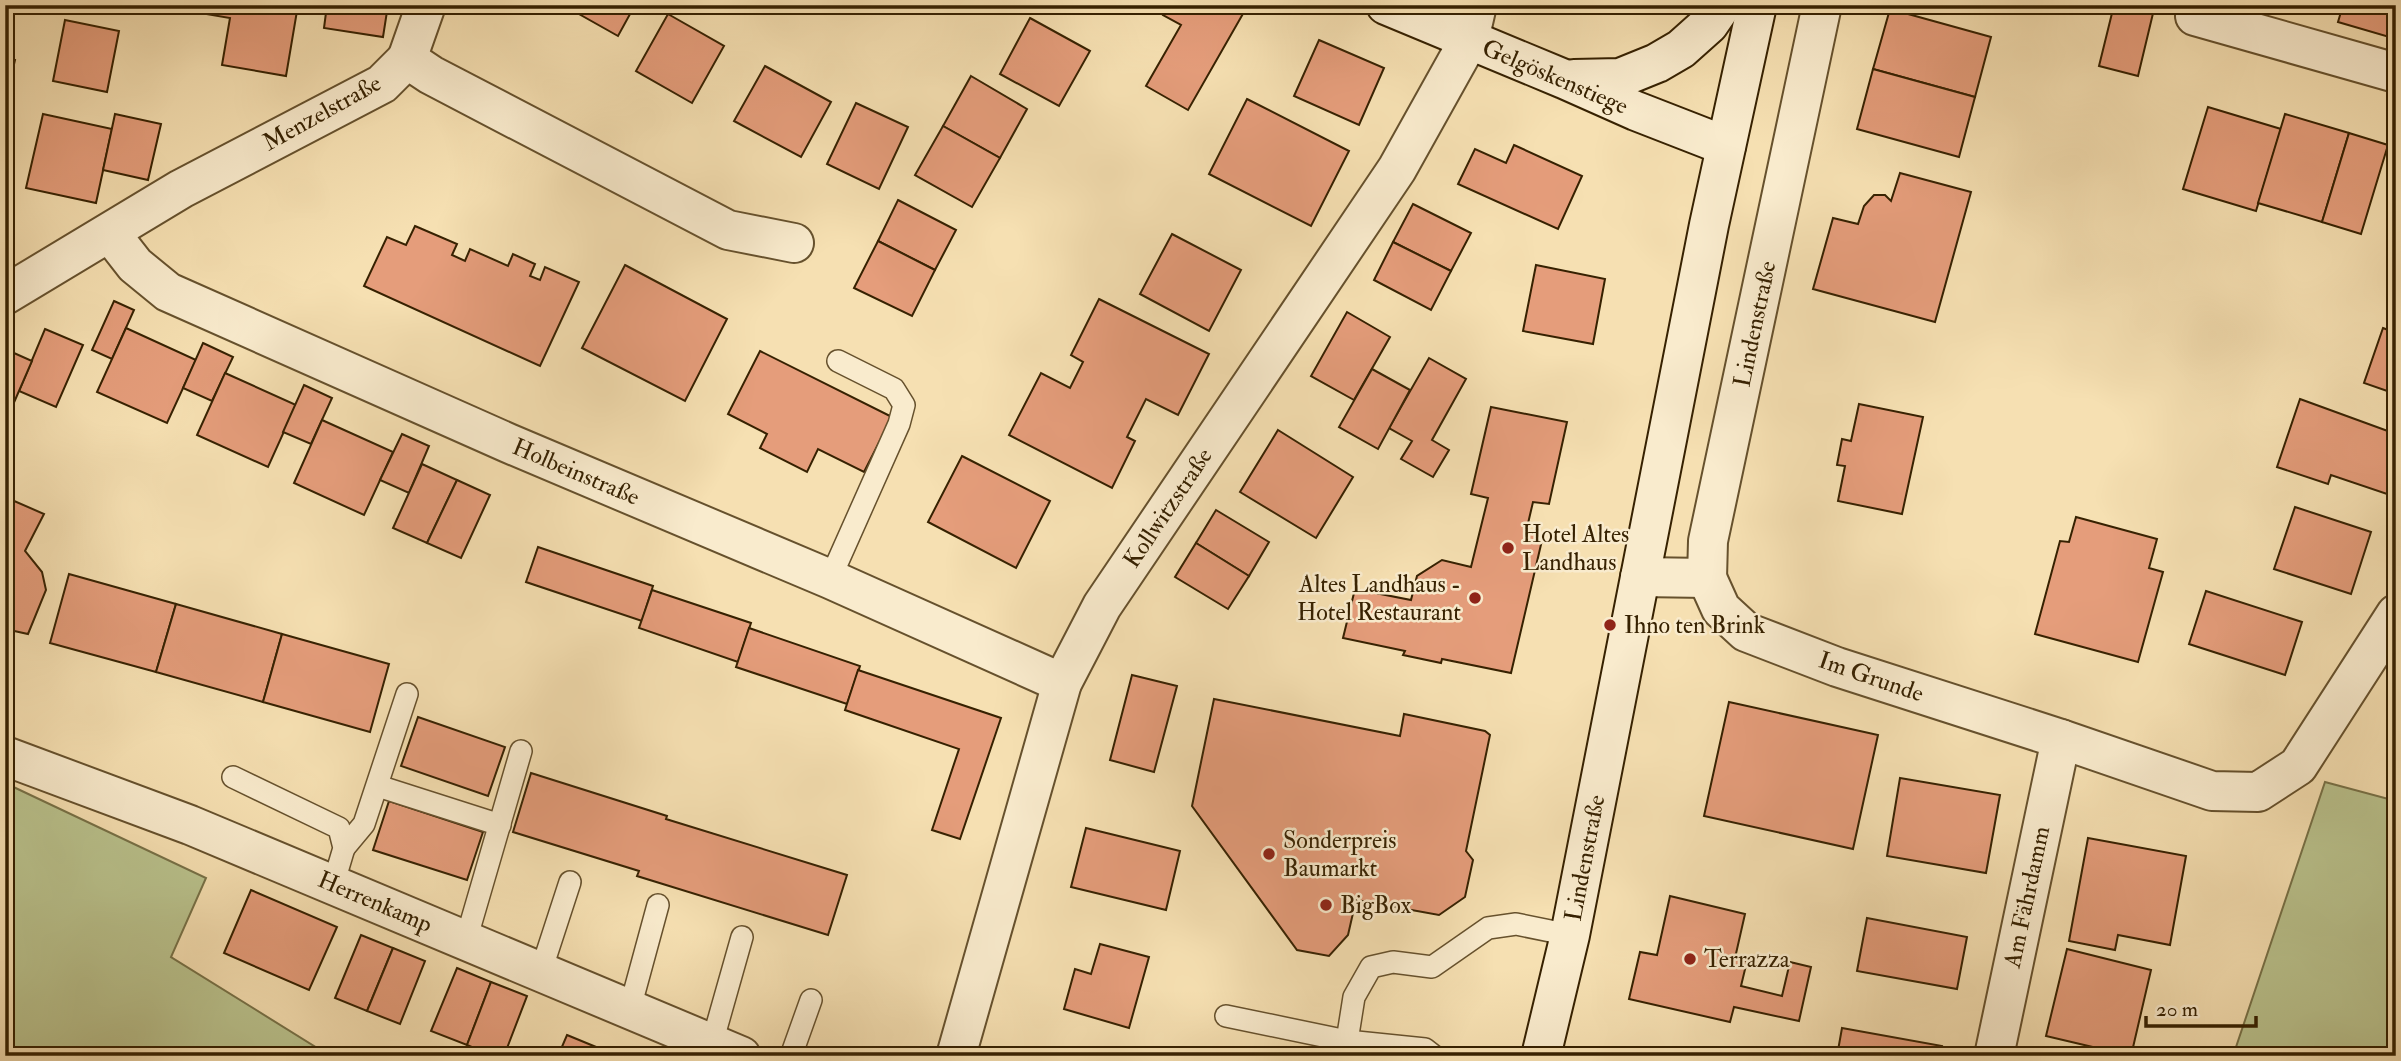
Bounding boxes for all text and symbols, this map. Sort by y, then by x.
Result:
street label: Gelgöskenstiege [1477,32,1633,122]
street label: Menzelstraße [257,68,387,158]
street label: Lindenstraße [1727,258,1783,390]
street label: Holbeinstraße [508,431,644,513]
street label: Kollwitzstraße [1117,442,1219,574]
place label: Hotel Altes Landhaus [1522,519,1629,578]
marker: Hotel Altes Landhaus [1500,540,1516,556]
place label: Altes Landhaus - Hotel Restaurant [1297,569,1461,628]
marker: Altes Landhaus - Hotel Restaurant [1467,590,1483,606]
place label: Ihno ten Brink [1624,610,1766,641]
marker: Ihno ten Brink [1602,617,1618,633]
street label: Im Grunde [1814,645,1928,709]
street label: Lindenstraße [1558,792,1612,924]
street label: Am Fährdamm [1997,823,2057,972]
place label: Sonderpreis Baumarkt [1283,825,1397,884]
marker: Sonderpreis Baumarkt [1261,846,1277,862]
street label: Herrenkamp [313,864,437,940]
place label: BigBox [1340,890,1412,921]
marker: BigBox [1318,897,1334,913]
place label: Terrazza [1704,944,1791,975]
marker: Terrazza [1682,951,1698,967]
scale bar [2146,984,2256,1028]
text: 20 m [2156,996,2198,1023]

